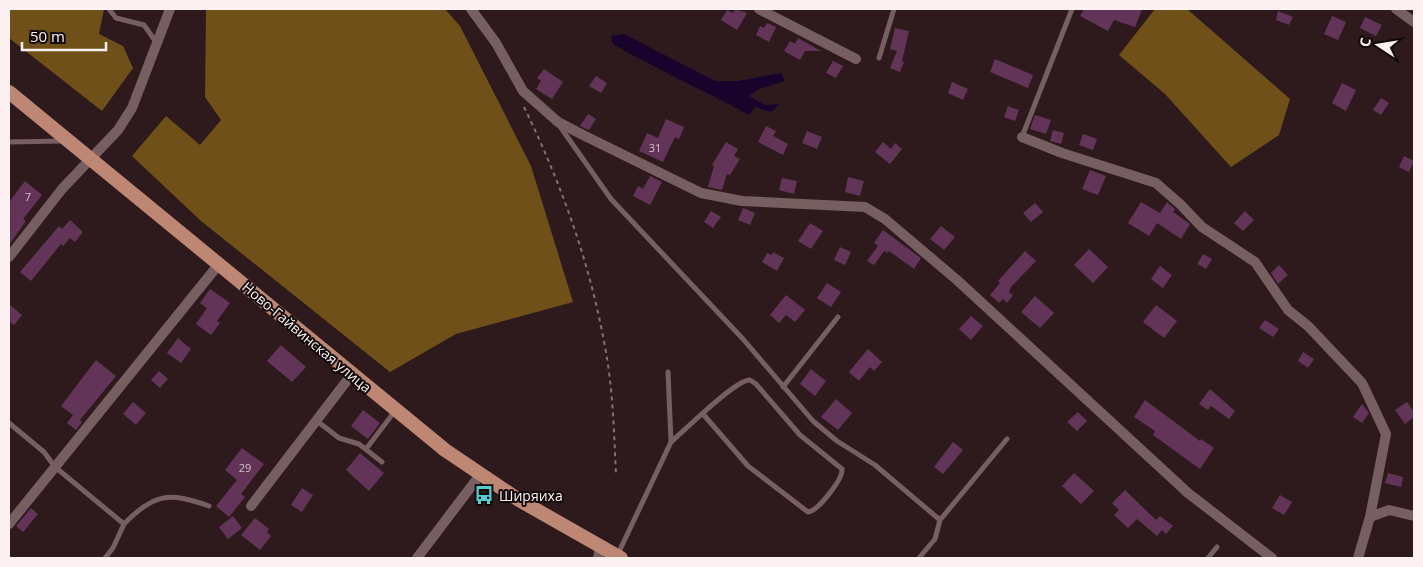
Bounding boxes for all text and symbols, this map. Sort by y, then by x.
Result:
scale bar [22,20,106,52]
north arrow [1353,20,1403,70]
text: 50 m [30,26,65,46]
text: С [1355,36,1375,49]
house number: 31 [649,140,661,155]
house number: 7 [25,189,31,204]
street label: Ново-Гайвинская улица [238,277,376,397]
house number: 29 [239,460,251,475]
bus stop icon: Ширяиха [473,484,495,506]
place label: Ширяиха [499,486,563,505]

